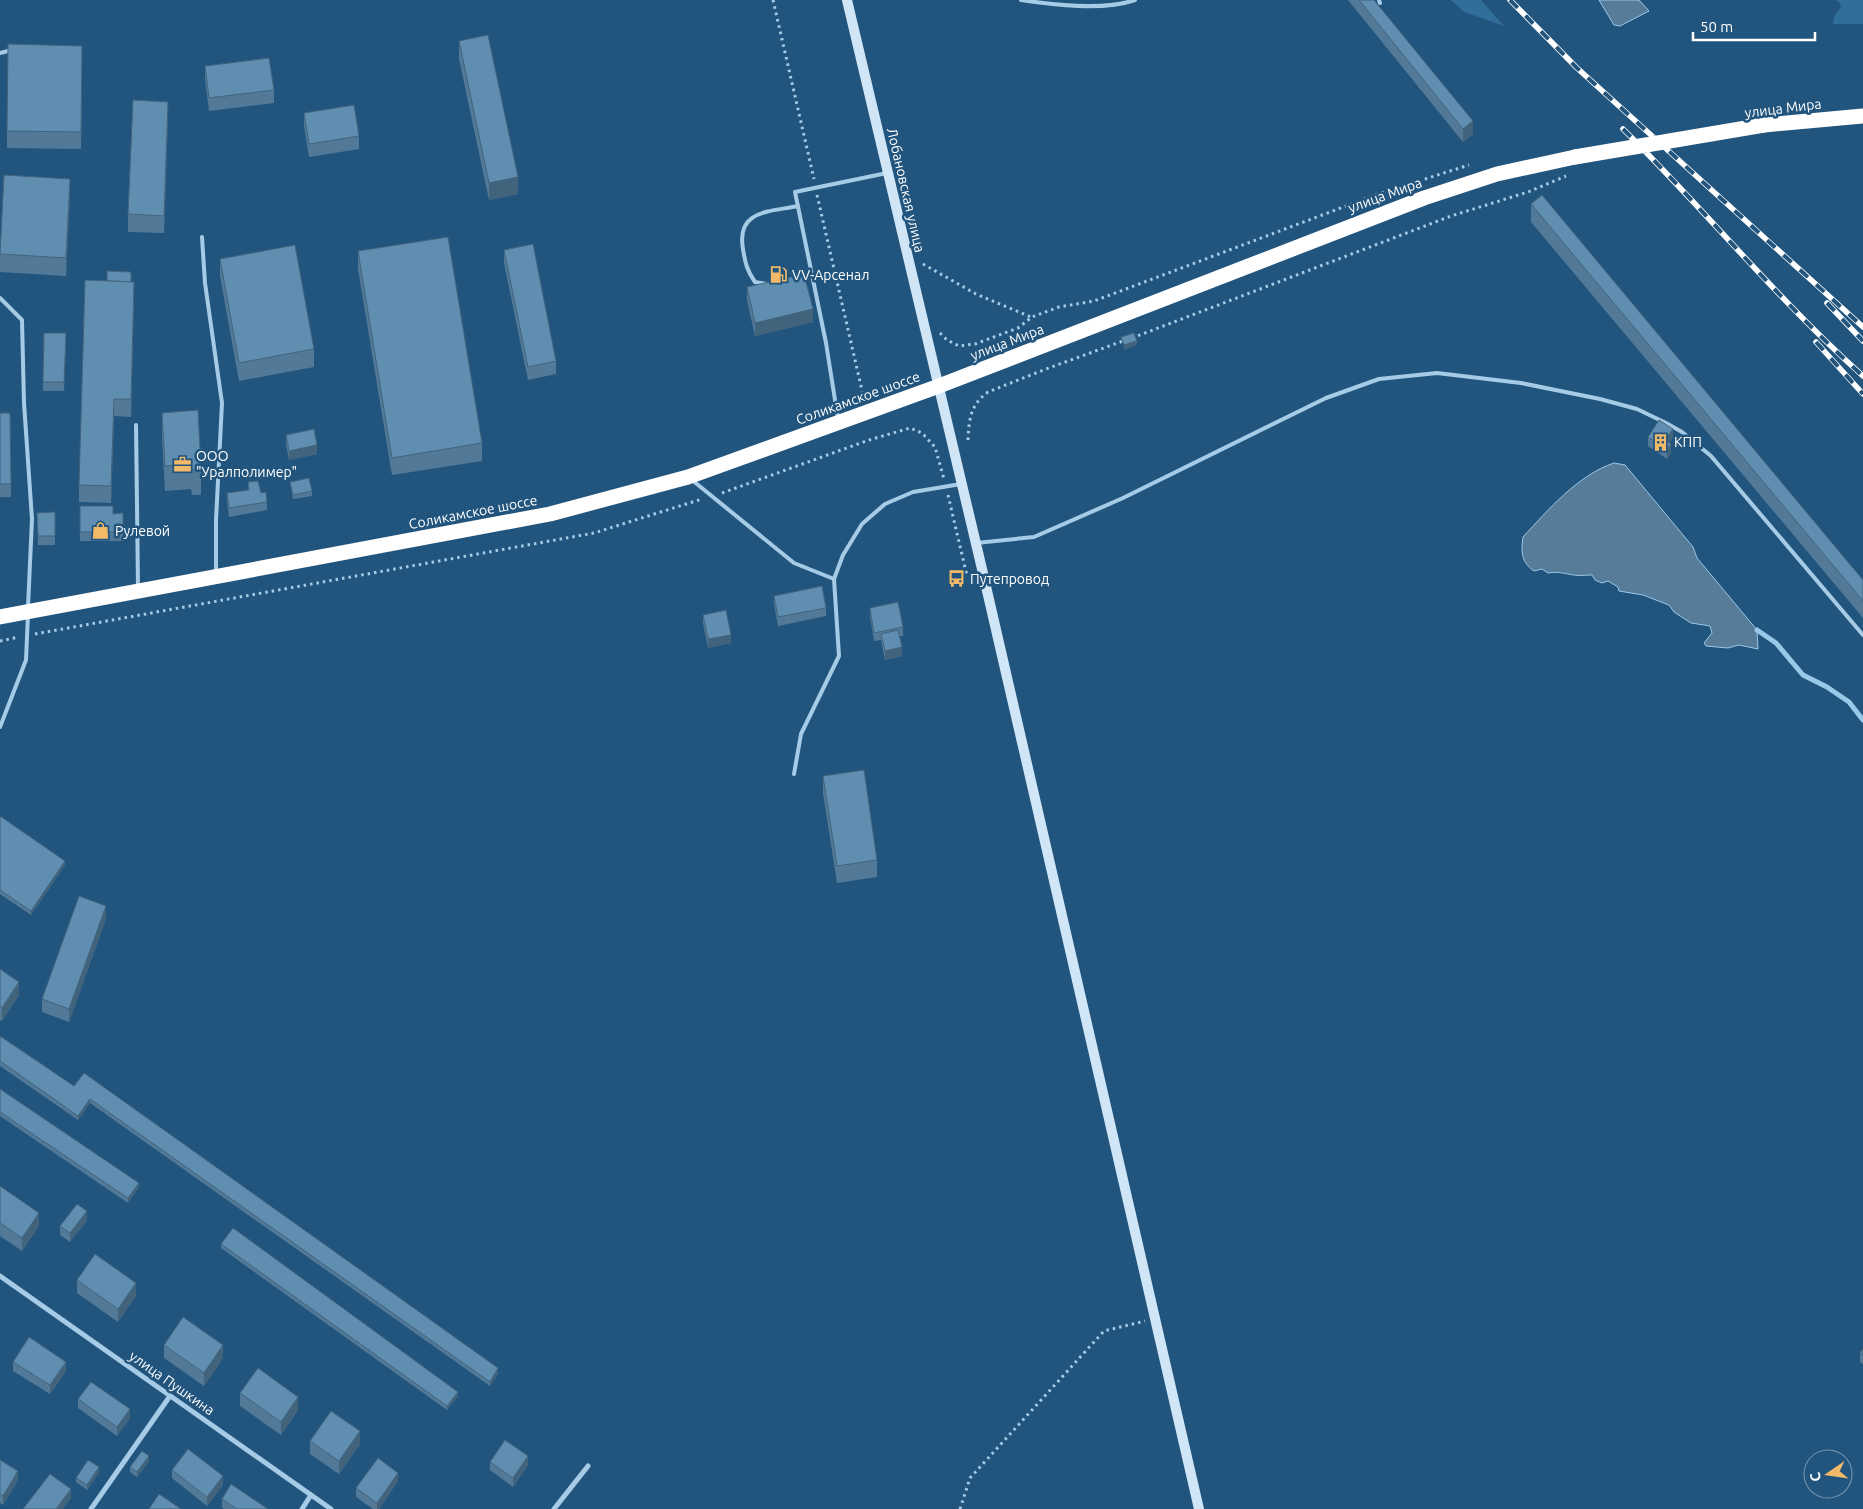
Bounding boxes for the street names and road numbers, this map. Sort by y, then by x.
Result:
street label: улица Мира [1744,95,1822,121]
street label: Лобановская улица [884,126,928,254]
street label: улица Мира [1346,174,1424,216]
street label: улица Мира [968,321,1046,363]
street label: Соликамское шоссе [794,368,922,428]
street label: Соликамское шоссе [407,492,539,532]
street label: улица Пушкина [126,1348,218,1418]

